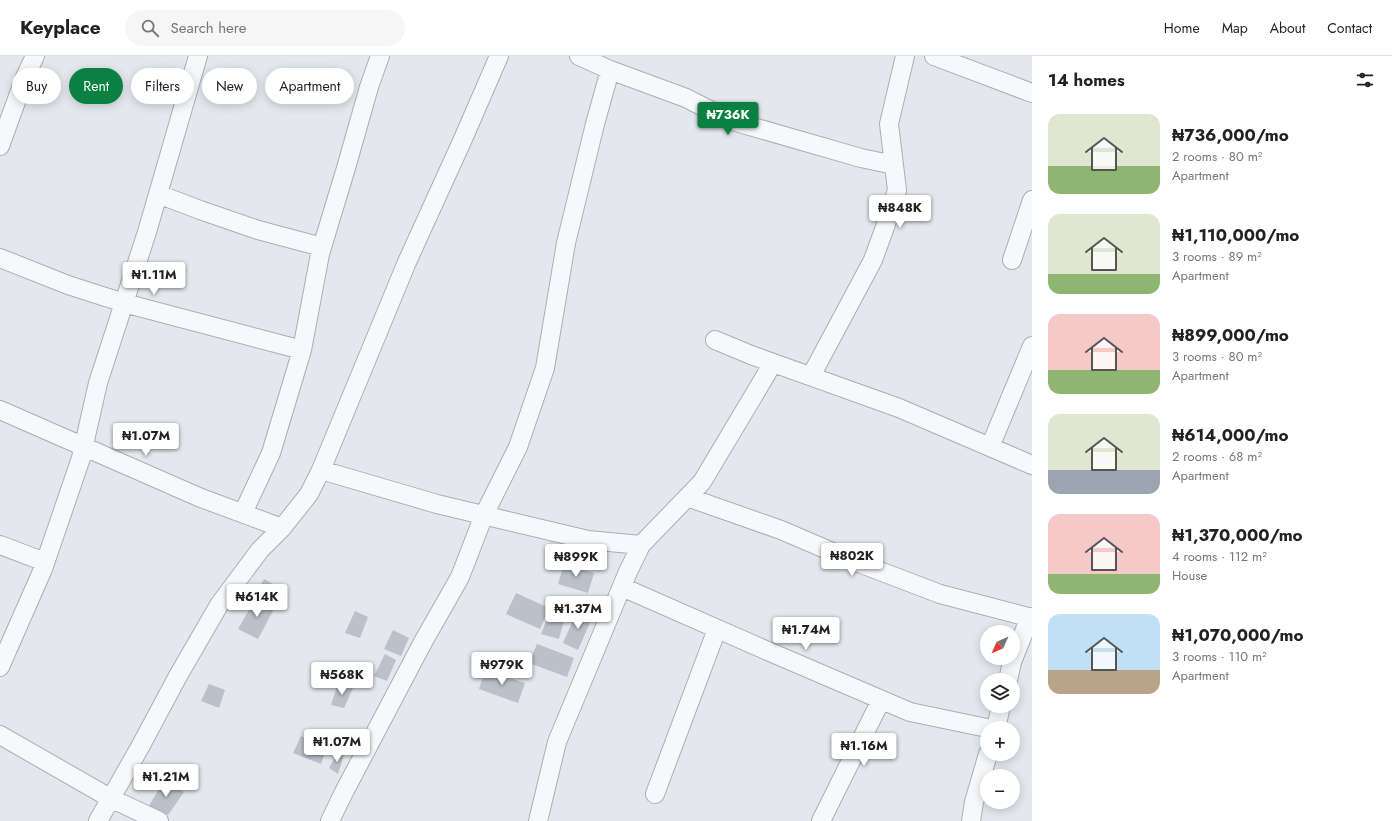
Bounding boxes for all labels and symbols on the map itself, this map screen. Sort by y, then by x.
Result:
pin: ₦736K [700,102,756,136]
pin: ₦848K [872,195,928,229]
pin: ₦1.11M [121,262,187,296]
pin: ₦1.07M [113,423,179,457]
pin: ₦802K [824,543,880,577]
pin: ₦899K [548,544,604,578]
pin: ₦614K [229,584,285,618]
pin: ₦1.37M [545,596,611,630]
pin: ₦1.74M [773,617,839,651]
north arrow [980,625,1020,665]
pin: ₦979K [474,652,530,686]
pin: ₦568K [314,662,370,696]
pin: ₦1.07M [304,729,370,763]
pin: ₦1.16M [831,733,897,767]
pin: ₦1.21M [133,764,199,798]

